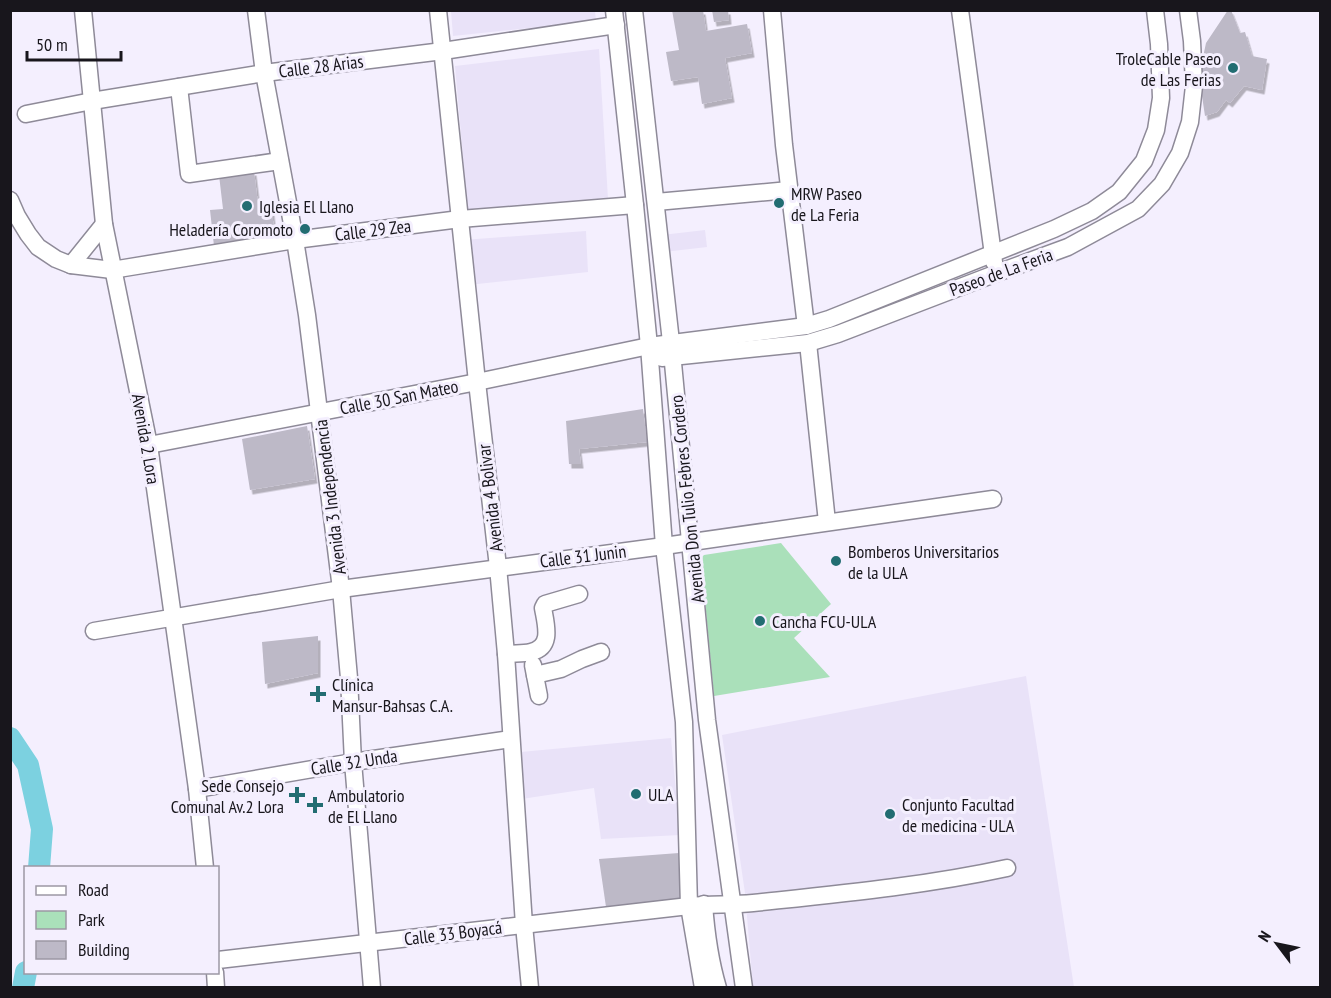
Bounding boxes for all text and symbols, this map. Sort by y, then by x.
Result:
scale bar [27,24,122,62]
text: 50 m [36,33,68,56]
place label: TroleCable Paseo de Las Ferias [1116,47,1221,91]
street label: Calle 28 Arias [277,49,365,83]
marker: TroleCable Paseo de Las Ferias [1226,61,1240,75]
place label: MRW Paseo de La Feria [791,182,862,226]
place label: Iglesia El Llano [259,195,354,218]
marker: MRW Paseo de La Feria [772,196,786,210]
marker: Iglesia El Llano [240,199,254,213]
street label: Calle 29 Zea [334,214,412,246]
place label: Heladería Coromoto [169,218,293,241]
marker: Heladería Coromoto [298,222,312,236]
street label: Paseo de La Feria [946,243,1056,301]
street label: Calle 30 San Mateo [338,374,460,420]
street label: Avenida 2 Lora [127,392,165,486]
street label: Avenida Don Tulio Febres Cordero [665,394,709,604]
street label: Avenida 3 Independencia [309,418,351,576]
street label: Avenida 4 Bolivar [472,443,508,553]
street label: Calle 31 Junin [539,539,627,573]
place label: Bomberos Universitarios de la ULA [848,540,999,584]
marker: Bomberos Universitarios de la ULA [829,554,843,568]
place label: Cancha FCU-ULA [772,610,877,633]
marker: Cancha FCU-ULA [753,614,767,628]
place label: Clínica Mansur-Bahsas C.A. [332,673,453,717]
marker: Clínica Mansur-Bahsas C.A. [309,685,327,703]
street label: Calle 32 Unda [309,744,399,780]
place label: Sede Consejo Comunal Av.2 Lora [171,774,284,818]
place label: ULA [648,783,674,806]
place label: Ambulatorio de El Llano [328,784,405,828]
marker: Sede Consejo Comunal Av.2 Lora [288,786,306,804]
marker: ULA [629,787,643,801]
place label: Conjunto Facultad de medicina - ULA [902,793,1015,837]
marker: Ambulatorio de El Llano [306,796,324,814]
marker: Conjunto Facultad de medicina - ULA [883,807,897,821]
legend [24,866,219,974]
text: Road [78,878,109,901]
text: Park [78,908,105,931]
north arrow [1247,914,1307,974]
street label: Calle 33 Boyacá [403,916,503,950]
text: N [1254,927,1275,945]
text: Building [78,938,130,961]

